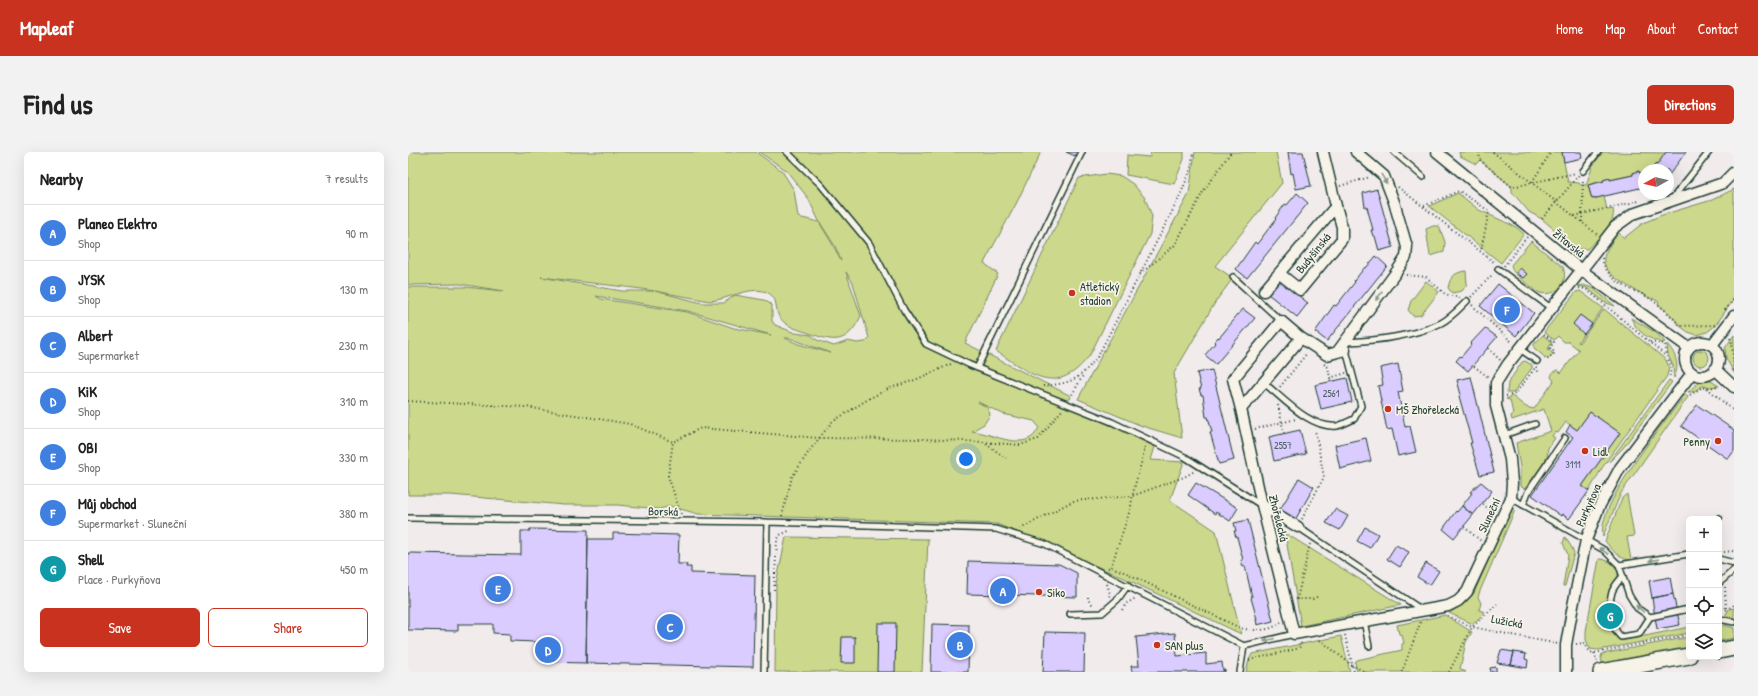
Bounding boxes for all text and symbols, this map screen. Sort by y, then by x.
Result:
text: Mapleaf [20,15,74,41]
text: Home [1556,19,1583,38]
text: Map [1605,19,1625,38]
text: About [1647,19,1676,38]
text: Contact [1698,19,1738,38]
text: Find us [24,85,93,123]
button: Directions [1647,85,1734,124]
north arrow [1638,164,1674,200]
text: Nearby [40,167,83,190]
text: 7 results [325,169,368,187]
one-way arrow [1380,173,1387,184]
text: Planeo Elektro [78,213,157,234]
text: A [50,224,56,242]
text: 90 m [346,224,368,242]
street label: Žitavská [1549,225,1589,261]
street label: Budyšínská [1291,229,1335,277]
text: Shop [78,234,100,252]
text: JYSK [78,269,105,290]
place label: Atletický stadion [1080,278,1119,309]
text: B [50,280,56,298]
text: 130 m [340,280,368,298]
marker: Atletický stadion [1067,288,1077,298]
text: Shop [78,290,100,308]
one-way arrow [1375,290,1383,301]
pin: F [1494,295,1520,325]
text: Albert [78,325,112,346]
text: C [49,336,57,354]
text: 230 m [338,336,368,354]
text: Supermarket [78,346,139,364]
text: KiK [78,381,97,402]
house number: 2561 [1323,387,1340,400]
text: D [50,392,56,410]
text: 310 m [340,392,368,410]
place label: MŠ Zhořelecká [1396,401,1459,418]
text: Shop [78,402,100,420]
marker: MŠ Zhořelecká [1383,404,1393,414]
place label: Penny [1684,433,1710,450]
marker: Penny [1713,436,1723,446]
text: OBI [78,437,97,458]
house number: 2557 [1274,439,1292,452]
place label: Lidl [1593,443,1609,460]
marker: Lidl [1580,446,1590,456]
text: E [50,448,56,466]
text: 330 m [339,448,368,466]
your location [956,449,976,469]
text: Shop [78,458,100,476]
house number: 3111 [1565,458,1581,471]
street label: Purkyňova [1571,481,1605,529]
text: Můj obchod [78,493,136,514]
street label: Zhořelecká [1265,493,1293,543]
street label: Sluneční [1474,495,1505,535]
street label: Borská [648,502,678,520]
text: F [51,504,55,522]
text: 380 m [339,504,368,522]
text: Supermarket · Sluneční [78,514,187,532]
map controls [1686,516,1722,660]
button: + [1686,516,1722,552]
one-way arrow [1598,547,1609,555]
text: Shell [78,549,104,570]
button: − [1686,552,1722,588]
one-way arrow [1648,557,1660,563]
text: G [50,560,56,578]
text: 450 m [340,560,368,578]
text: Place · Purkyňova [78,570,160,588]
pin: E [485,574,511,604]
pin: A [990,576,1016,606]
place label: Siko [1047,584,1065,601]
marker: Siko [1034,587,1044,597]
button: locate [1686,588,1722,624]
pin: G [1597,601,1623,631]
one-way arrow [1635,604,1645,613]
button: Save [40,608,200,647]
button: Share [208,608,368,647]
street label: Lužická [1490,610,1524,632]
pin: C [657,612,683,642]
button: layers [1686,624,1722,660]
pin: B [947,630,973,660]
pin: D [535,635,561,665]
place label: SAN plus [1165,637,1204,654]
one-way arrow [1263,637,1275,643]
marker: SAN plus [1152,640,1162,650]

